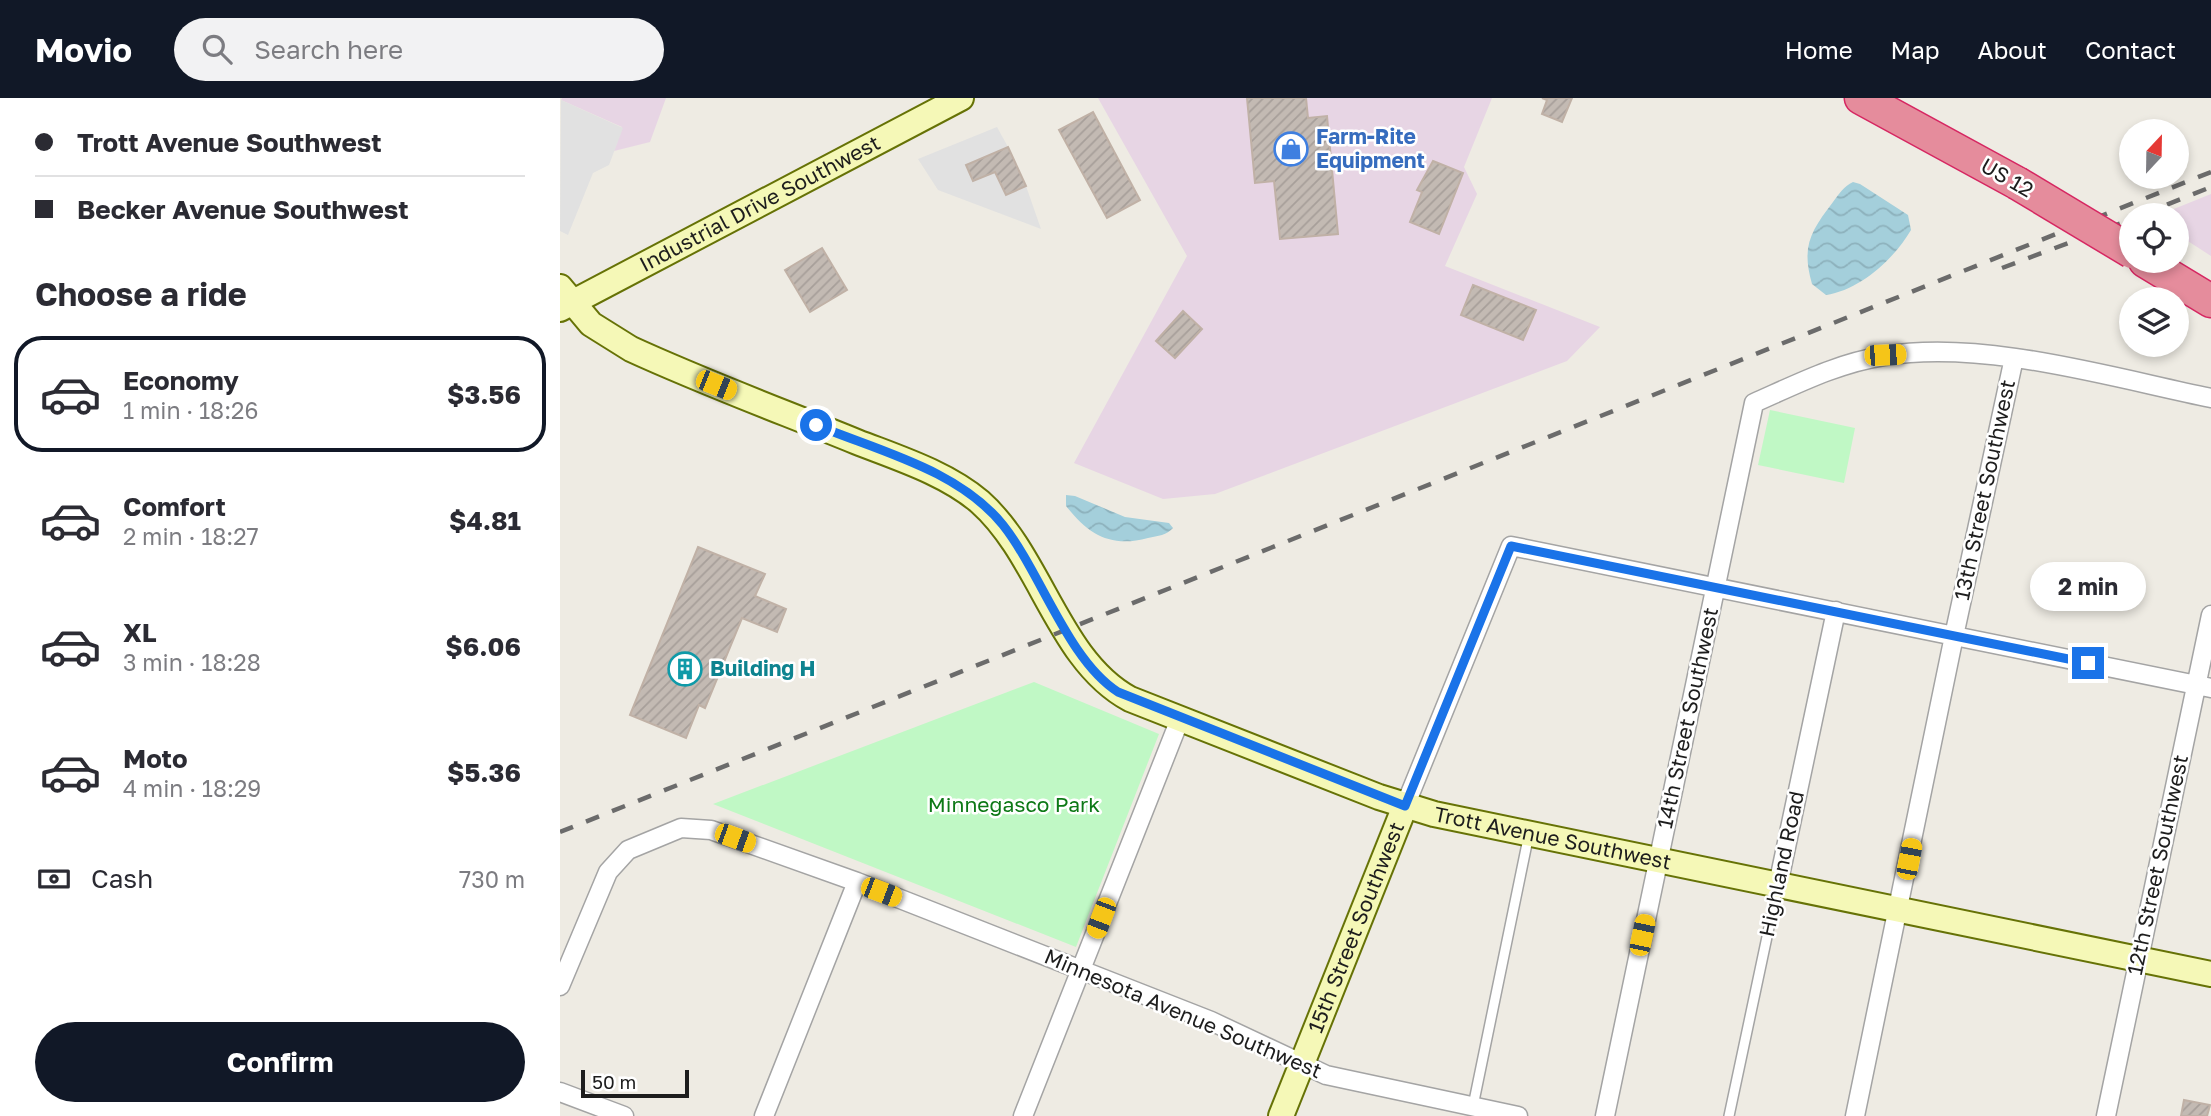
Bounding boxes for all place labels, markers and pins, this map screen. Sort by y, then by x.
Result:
place label: Farm-Rite Equipment [1316,123,1425,173]
shop icon: Farm-Rite Equipment [1272,130,1310,168]
building icon: Building H [666,650,704,688]
place label: Building H [710,655,815,681]

